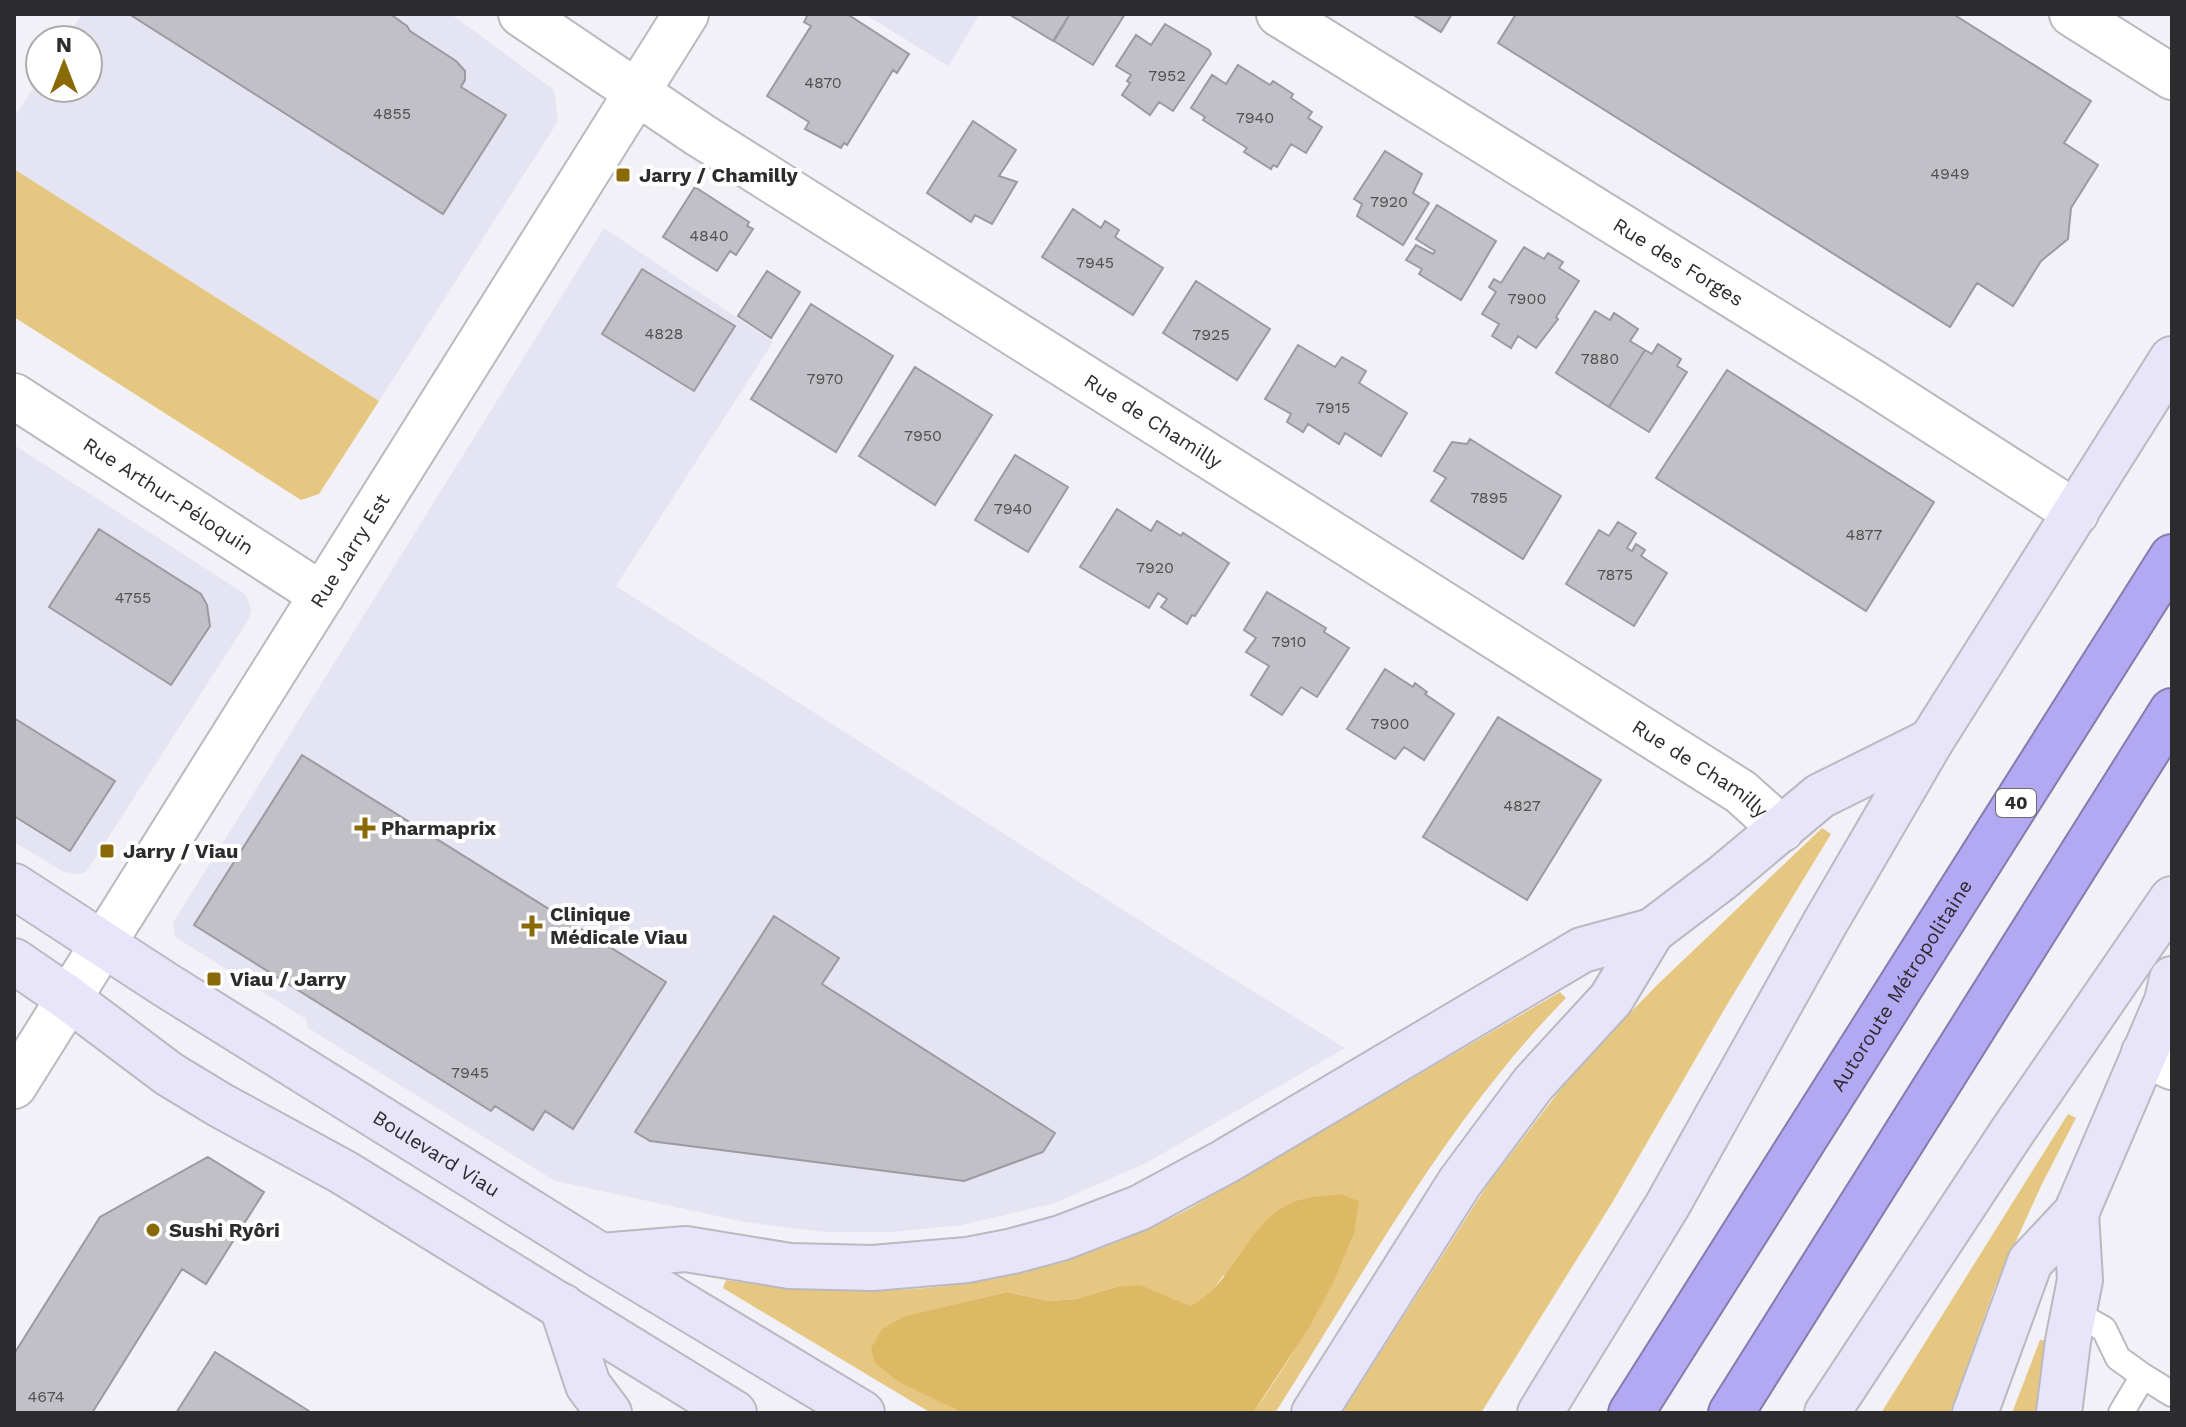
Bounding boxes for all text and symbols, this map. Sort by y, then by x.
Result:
north arrow [24,24,104,104]
text: N [56,32,72,57]
house number: 7952 [1148,66,1186,85]
house number: 4870 [804,73,842,92]
house number: 4855 [373,104,411,123]
house number: 7940 [1236,108,1274,127]
place label: Jarry / Chamilly [639,163,799,187]
house number: 4949 [1930,164,1970,183]
marker: Jarry / Chamilly [614,166,632,184]
house number: 7920 [1370,192,1408,211]
street label: Rue des Forges [1609,212,1748,311]
house number: 4840 [689,226,729,245]
house number: 7945 [1076,253,1114,272]
house number: 7900 [1508,289,1546,308]
house number: 4828 [645,324,683,343]
house number: 7925 [1192,325,1230,344]
house number: 7880 [1581,349,1619,368]
house number: 7970 [806,369,844,388]
street label: Rue de Chamilly [1080,369,1227,474]
house number: 7915 [1316,398,1350,417]
house number: 7950 [904,426,942,445]
street label: Rue Arthur-Péloquin [79,432,258,560]
street label: Rue Jarry Est [305,488,395,612]
house number: 7895 [1470,488,1508,507]
house number: 7940 [994,499,1032,518]
house number: 4877 [1846,525,1882,544]
house number: 7920 [1136,558,1174,577]
house number: 7875 [1597,565,1633,584]
house number: 4755 [115,588,151,607]
house number: 7910 [1271,632,1307,651]
house number: 7900 [1371,714,1409,733]
street label: Rue de Chamilly [1628,714,1774,823]
road number: 40 [1996,789,2036,817]
house number: 4827 [1503,796,1541,815]
place label: Pharmaprix [381,816,496,840]
marker: Pharmaprix [356,819,374,837]
place label: Jarry / Viau [123,839,238,863]
marker: Jarry / Viau [98,842,116,860]
street label: Autoroute Métropolitaine [1825,875,1977,1096]
place label: Clinique Médicale Viau [550,902,688,949]
marker: Clinique Médicale Viau [521,915,543,937]
place label: Viau / Jarry [230,967,347,991]
marker: Viau / Jarry [205,970,223,988]
house number: 7945 [451,1063,489,1082]
street label: Boulevard Viau [369,1105,504,1202]
place label: Sushi Ryôri [169,1218,280,1242]
marker: Sushi Ryôri [144,1221,162,1239]
house number: 4674 [27,1387,65,1406]

